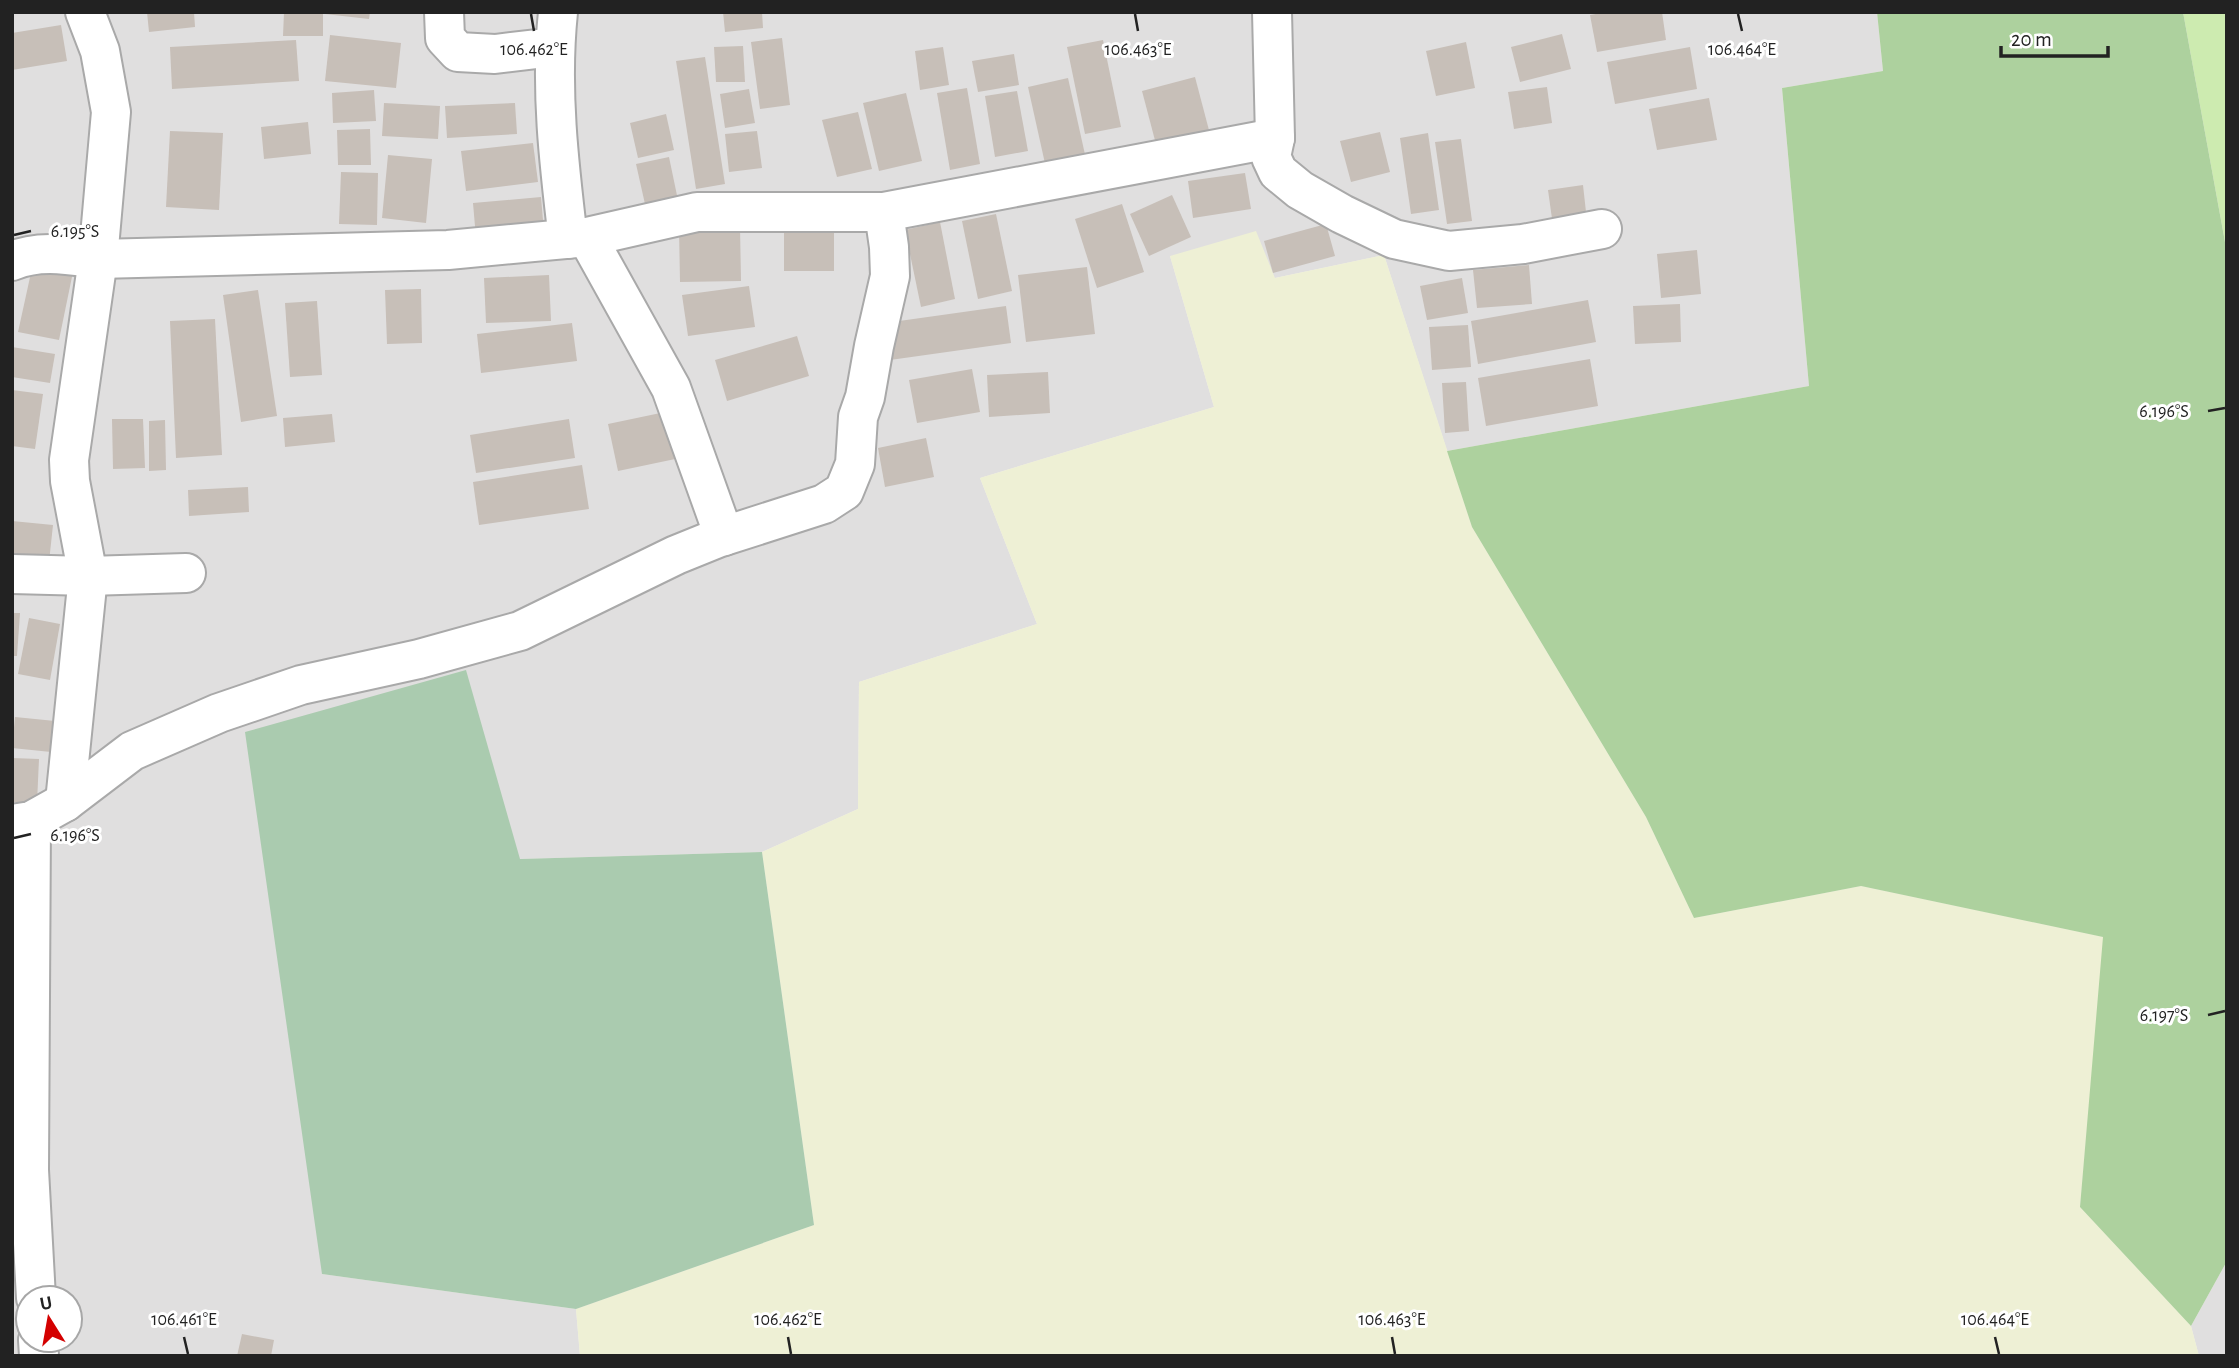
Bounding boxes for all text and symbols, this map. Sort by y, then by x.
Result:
scale bar [2001,14,2108,58]
text: 20 m [2011,29,2052,50]
text: 106.462°E [500,41,568,59]
text: 106.463°E [1105,41,1172,59]
text: 106.464°E [1708,41,1776,59]
text: 6.195°S [51,223,99,241]
text: 6.196°S [2139,403,2189,421]
text: 6.196°S [50,827,100,845]
text: 6.197°S [2140,1007,2188,1025]
north arrow [14,1284,84,1354]
text: U [38,1293,54,1314]
text: 106.461°E [151,1311,217,1329]
text: 106.462°E [754,1311,822,1329]
text: 106.463°E [1359,1311,1426,1329]
text: 106.464°E [1961,1311,2029,1329]

